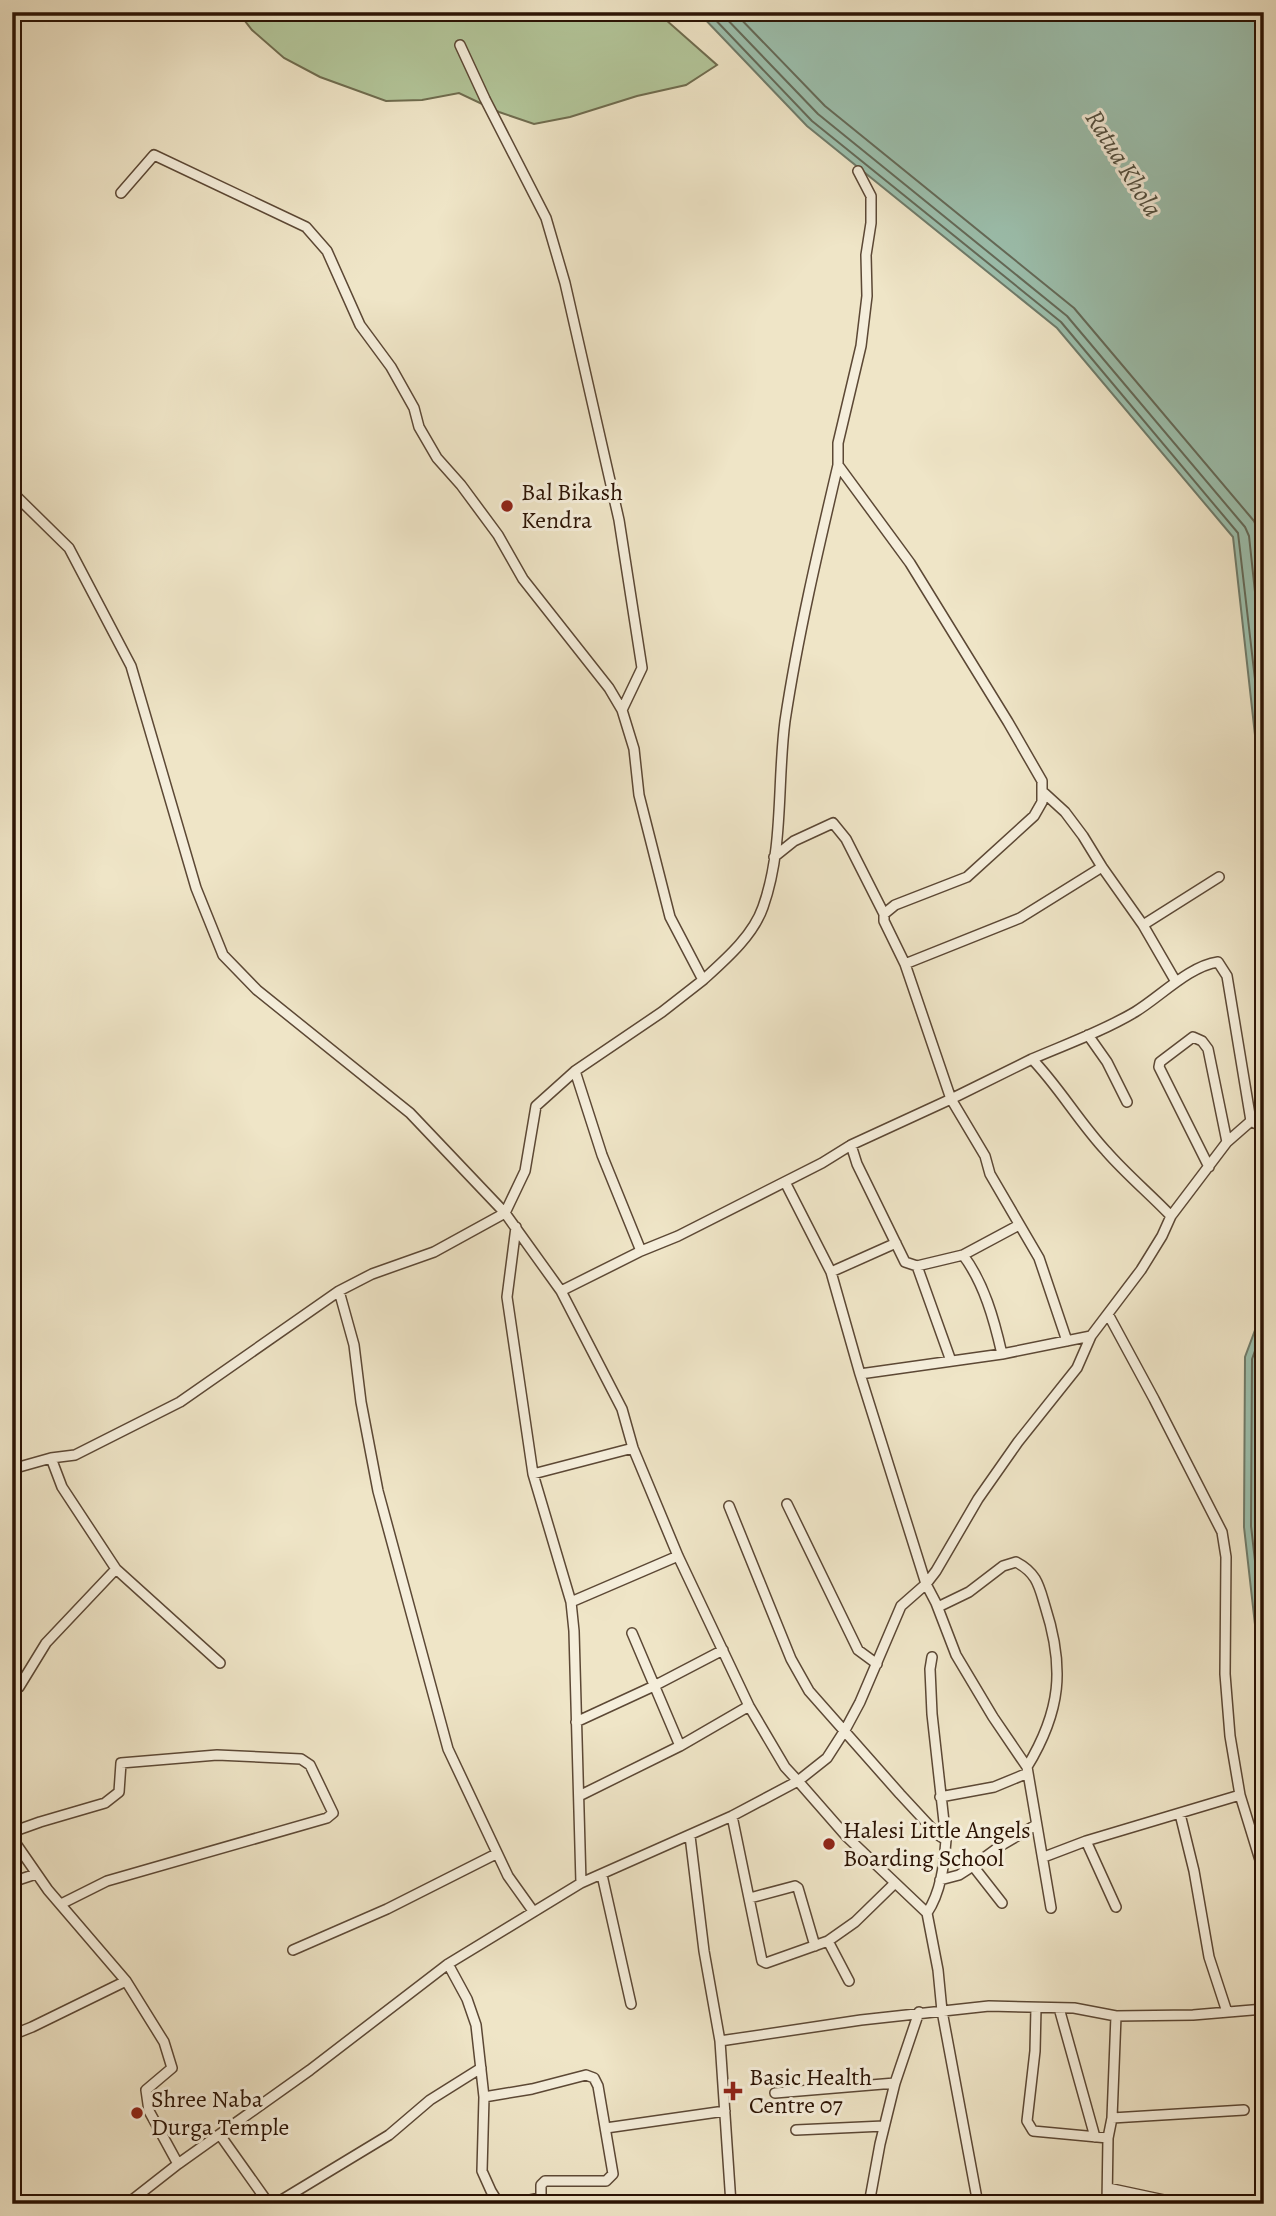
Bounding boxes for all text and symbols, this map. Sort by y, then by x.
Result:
water label: Ratua Khola [1077,103,1170,224]
place label: Bal Bikash Kendra [521,476,623,536]
marker: Bal Bikash Kendra [499,498,515,514]
place label: Halesi Little Angels Boarding School [843,1814,1031,1874]
marker: Halesi Little Angels Boarding School [821,1836,837,1852]
place label: Basic Health Centre 07 [749,2061,872,2121]
marker: Basic Health Centre 07 [723,2081,743,2101]
place label: Shree Naba Durga Temple [151,2083,289,2143]
marker: Shree Naba Durga Temple [129,2105,145,2121]

